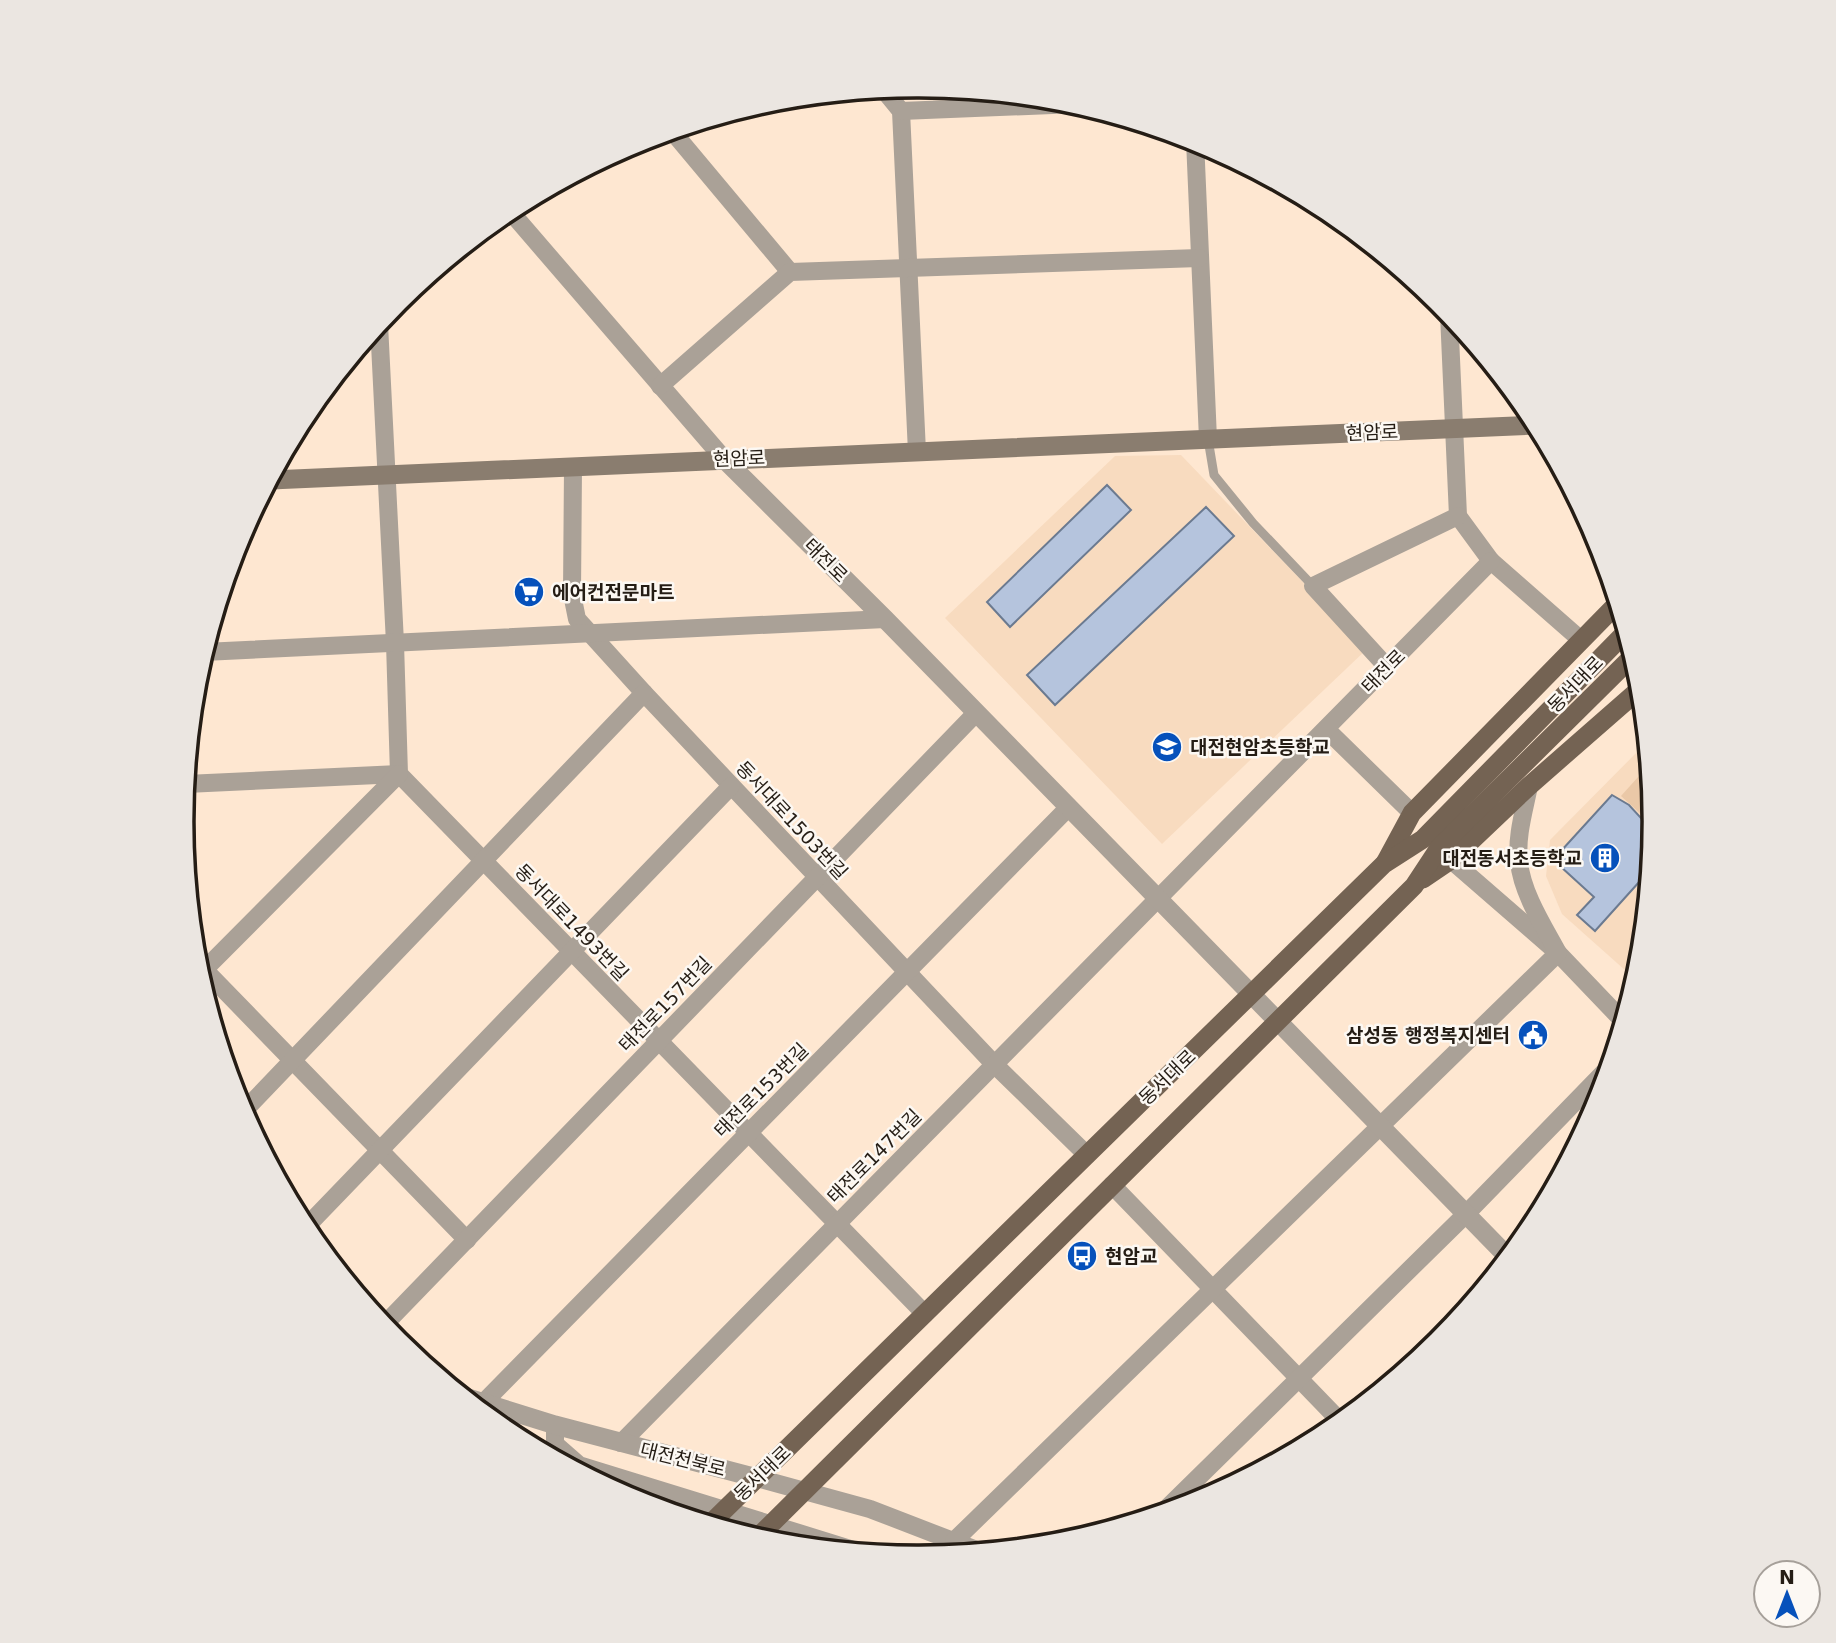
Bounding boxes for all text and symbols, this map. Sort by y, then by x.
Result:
street label: 현암로 [1345,420,1399,444]
street label: 현암로 [712,446,766,470]
street label: 태전로 [800,534,852,586]
supermarket icon: 에어컨전문마트 [512,575,546,609]
place label: 에어컨전문마트 [552,581,674,603]
street label: 태전로 [1357,645,1409,697]
street label: 동서대로 [1543,651,1607,717]
school or university icon: 대전현암초등학교 [1150,730,1184,764]
place label: 대전현암초등학교 [1190,736,1330,758]
street label: 동서대로1503번길 [732,756,852,884]
building icon: 대전동서초등학교 [1588,841,1622,875]
place label: 대전동서초등학교 [1442,847,1582,869]
street label: 동서대로1493번길 [511,859,633,985]
street label: 태전로157번길 [614,952,716,1056]
public building icon: 삼성동 행정복지센터 [1516,1018,1550,1052]
place label: 삼성동 행정복지센터 [1346,1024,1510,1046]
street label: 태전로153번길 [709,1038,813,1142]
street label: 동서대로 [1134,1045,1200,1109]
street label: 태전로147번길 [822,1104,926,1208]
bus stop icon: 현암교 [1065,1239,1099,1273]
place label: 현암교 [1105,1245,1157,1267]
street label: 대전천북로 [638,1438,728,1480]
street label: 동서대로 [729,1441,795,1505]
north arrow [1752,1559,1822,1629]
text: N [1779,1566,1795,1588]

